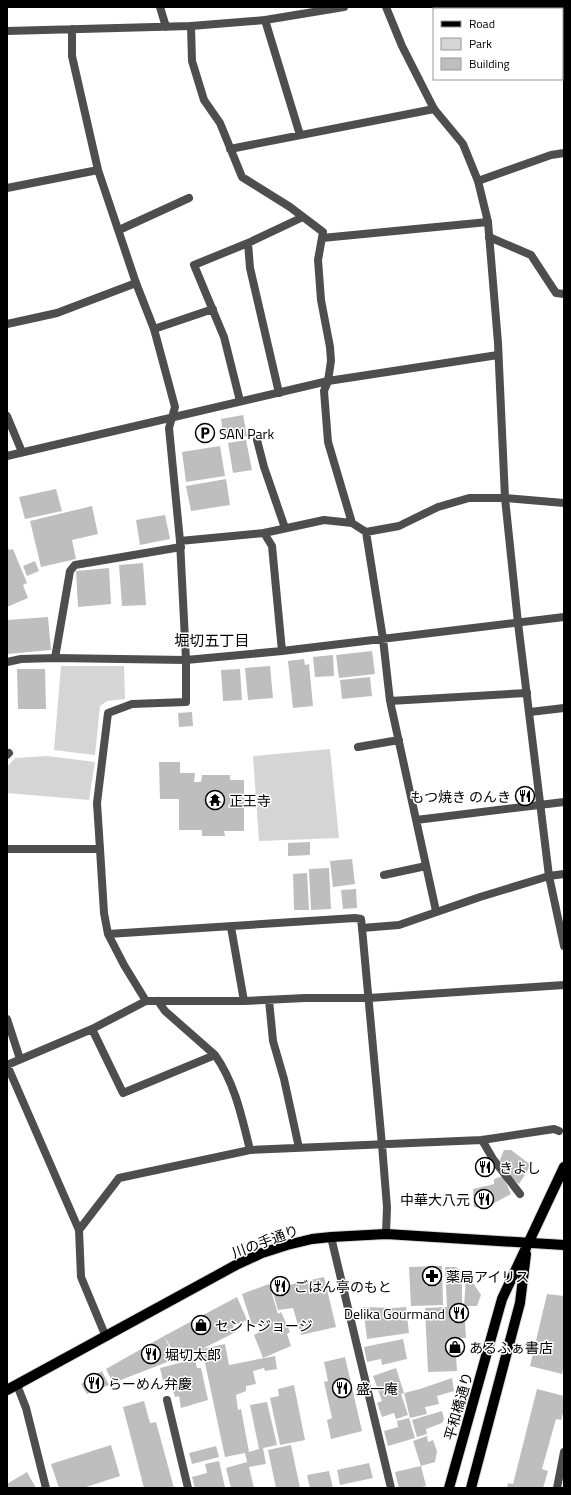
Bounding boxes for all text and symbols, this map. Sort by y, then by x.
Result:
legend [433,8,563,80]
text: Road [469,14,495,33]
text: Park [469,34,492,53]
text: Building [469,54,510,73]
parking icon: SAN Park [194,422,216,444]
place label: SAN Park [219,423,274,444]
district label: 堀切五丁目 [174,629,250,652]
restaurant icon: もつ焼き のんき [514,785,536,807]
place label: もつ焼き のんき [410,786,511,807]
temple icon: 正王寺 [204,789,226,811]
place label: 正王寺 [229,790,271,811]
restaurant icon: きよし [474,1156,496,1178]
place label: きよし [499,1157,541,1178]
restaurant icon: 中華大八元 [473,1188,495,1210]
place label: 中華大八元 [400,1189,470,1210]
street label: 川の手通り [229,1219,301,1263]
pharmacy icon: 薬局アイリス [421,1265,443,1287]
place label: 薬局アイリス [446,1266,529,1287]
restaurant icon: ごはん亭のもと [269,1275,291,1297]
place label: ごはん亭のもと [294,1276,392,1297]
restaurant icon: Delika Gourmand [448,1302,470,1324]
place label: Delika Gourmand [344,1303,445,1324]
shop icon: セントジョージ [190,1314,212,1336]
place label: セントジョージ [215,1315,313,1336]
shop icon: あるふぁ書店 [444,1336,466,1358]
place label: あるふぁ書店 [469,1337,553,1358]
restaurant icon: 堀切太郎 [140,1343,162,1365]
place label: 堀切太郎 [165,1344,221,1365]
street label: 平和橋通り [438,1369,478,1443]
restaurant icon: らーめん弁慶 [83,1372,105,1394]
place label: らーめん弁慶 [108,1373,192,1394]
restaurant icon: 盛一庵 [331,1377,353,1399]
place label: 盛一庵 [356,1378,398,1399]

